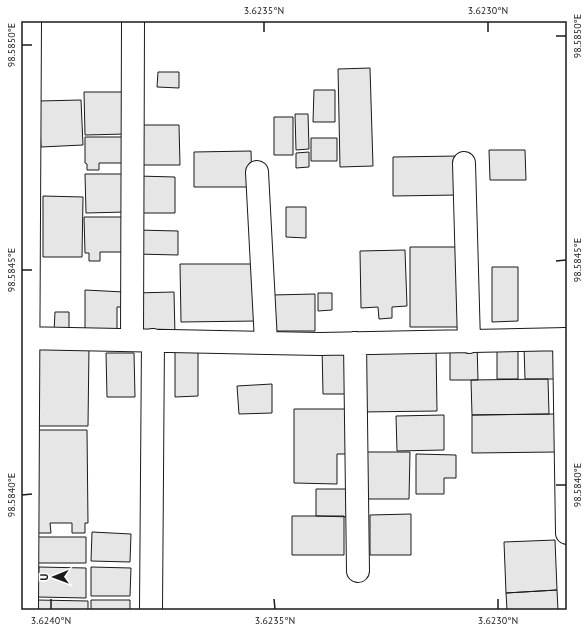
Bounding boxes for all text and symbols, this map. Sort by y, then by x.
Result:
text: 3.6235°N [244,4,284,17]
text: 3.6230°N [468,4,508,17]
text: 98.5850°E [571,14,584,58]
text: 98.5850°E [5,23,18,67]
text: 98.5845°E [571,238,584,282]
text: 98.5845°E [5,248,18,292]
text: 98.5840°E [571,463,584,507]
text: 98.5840°E [5,473,18,517]
north arrow [34,557,74,597]
text: U [37,574,51,581]
text: 3.6240°N [31,614,71,627]
text: 3.6235°N [255,614,295,627]
text: 3.6230°N [478,614,518,627]

